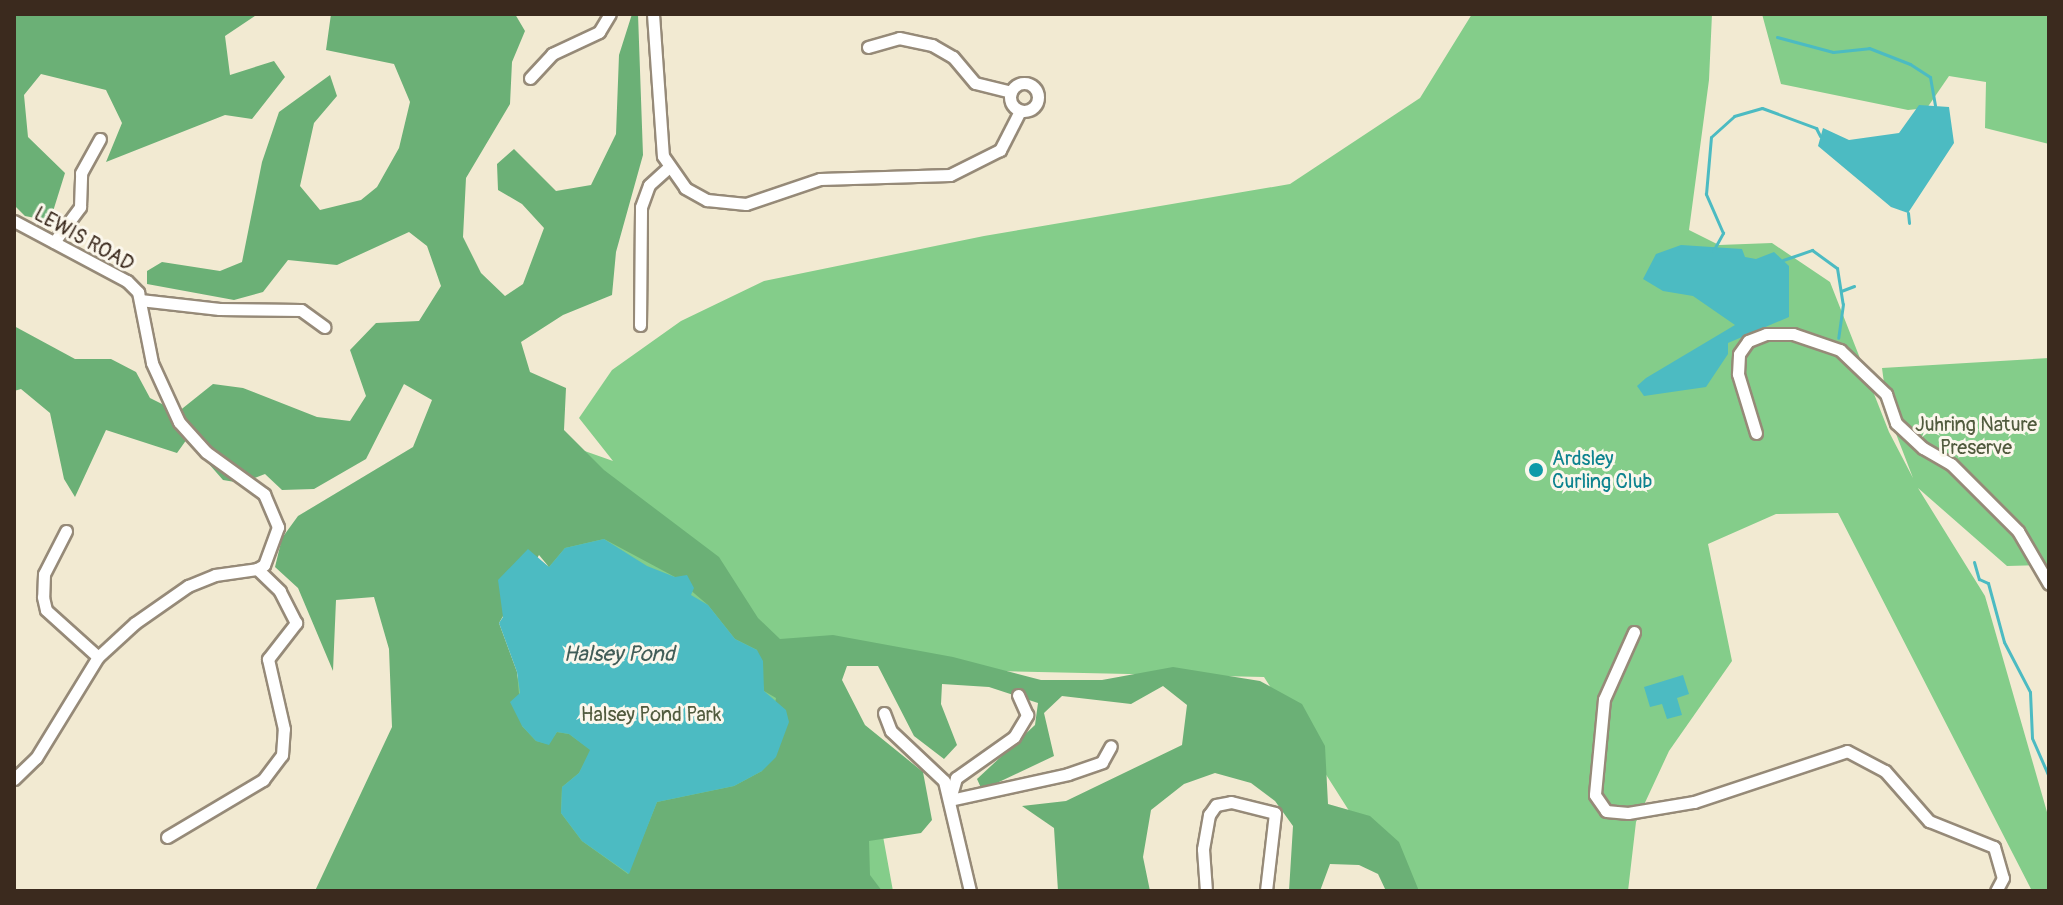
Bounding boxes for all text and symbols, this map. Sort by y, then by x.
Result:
street label: LEWIS ROAD [30,202,138,276]
park label: Juhring Nature Preserve [1915,413,2037,460]
place label: Ardsley Curling Club [1552,446,1652,493]
marker: Ardsley Curling Club [1527,461,1545,479]
water label: Halsey Pond [563,642,675,668]
park label: Halsey Pond Park [581,702,721,726]

